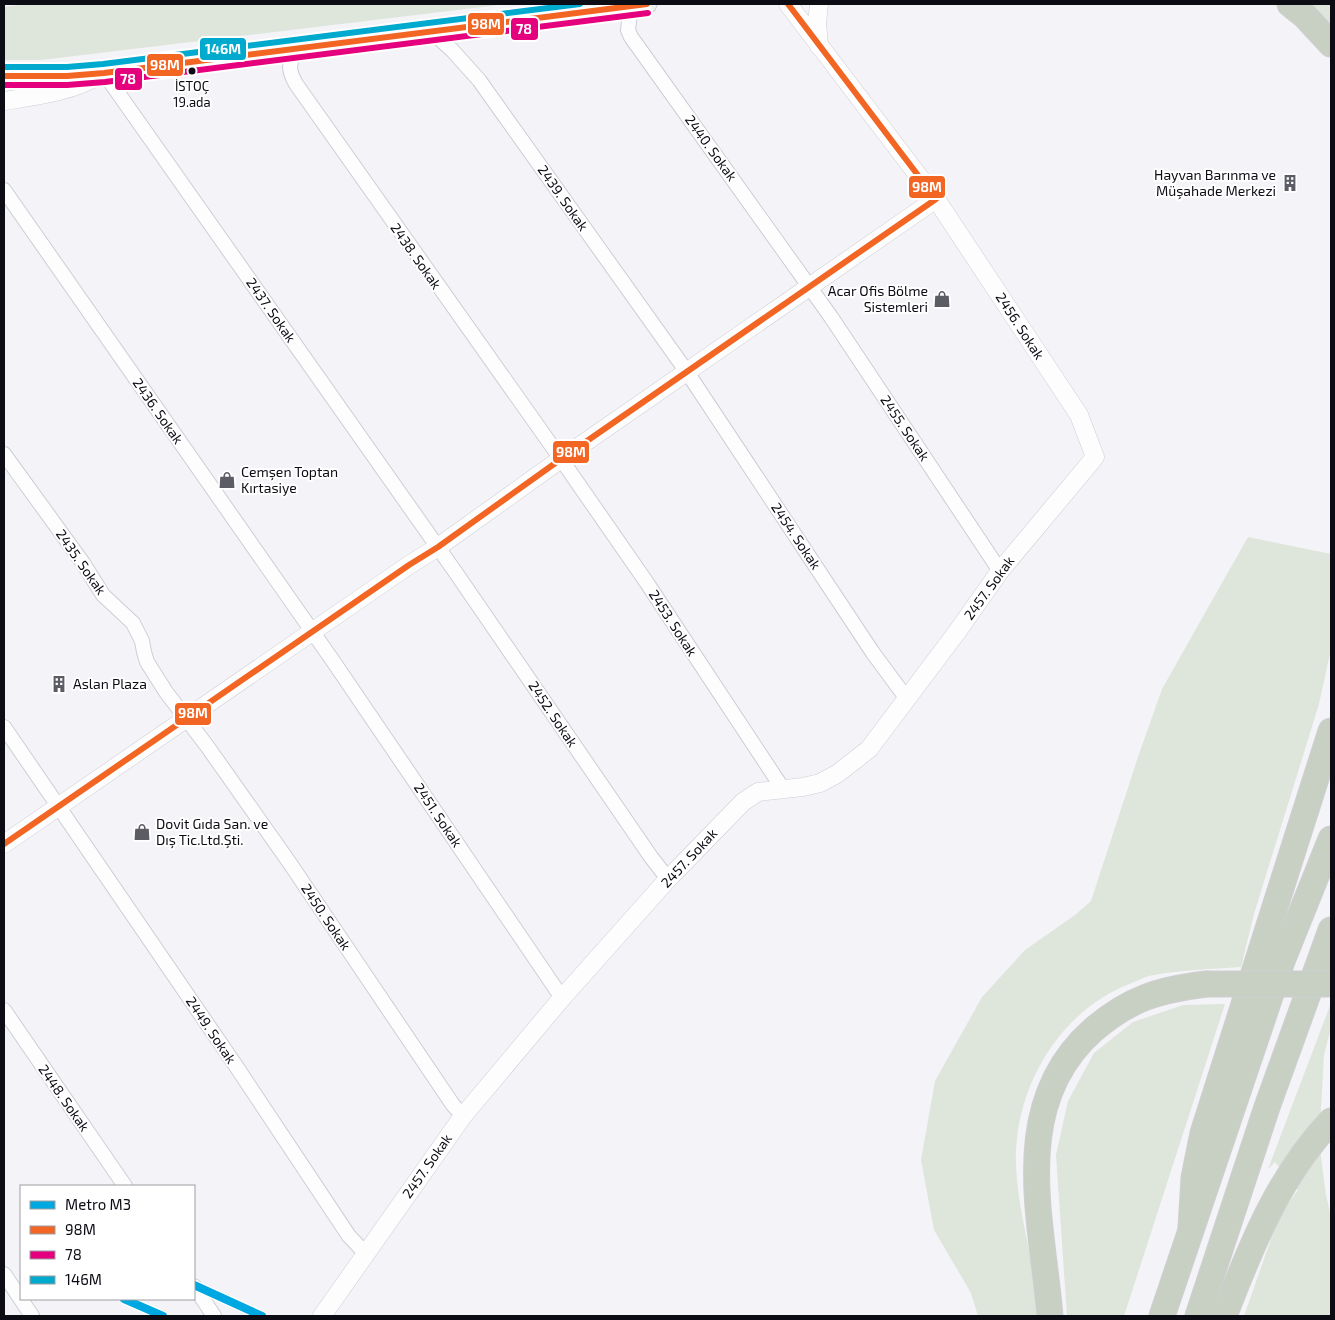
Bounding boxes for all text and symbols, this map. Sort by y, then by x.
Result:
line badge: 98M [467,12,505,36]
text: 98M [471,15,501,32]
line badge: 78 [510,17,539,41]
text: 78 [516,20,532,37]
line badge: 146M [199,37,247,61]
text: 146M [205,40,241,57]
line badge: 98M [146,53,184,77]
text: 98M [150,56,180,73]
marker: İSTOÇ 19.ada [187,66,197,76]
line badge: 78 [114,67,143,91]
text: 78 [120,70,136,87]
place label: İSTOÇ 19.ada [173,78,211,110]
street label: 2440. Sokak [682,111,741,184]
street label: 2439. Sokak [535,162,592,234]
place label: Hayvan Barınma ve Müşahade Merkezi [1154,166,1276,200]
building icon: Hayvan Barınma ve Müşahade Merkezi [1280,173,1300,193]
line badge: 98M [908,175,946,199]
text: 98M [912,178,942,195]
street label: 2438. Sokak [387,219,445,292]
street label: 2437. Sokak [243,274,300,345]
place label: Acar Ofis Bölme Sistemleri [828,282,928,315]
shop icon: Acar Ofis Bölme Sistemleri [932,289,952,309]
street label: 2456. Sokak [993,289,1048,362]
street label: 2436. Sokak [130,375,187,447]
street label: 2455. Sokak [877,392,934,464]
line badge: 98M [552,440,590,464]
text: 98M [556,443,586,460]
place label: Cemşen Toptan Kırtasiye [241,463,338,496]
shop icon: Cemşen Toptan Kırtasiye [217,470,237,490]
street label: 2454. Sokak [768,499,825,572]
street label: 2435. Sokak [53,526,110,598]
street label: 2457. Sokak [960,553,1017,623]
street label: 2453. Sokak [646,586,701,659]
building icon: Aslan Plaza [49,674,69,694]
place label: Aslan Plaza [73,675,147,692]
street label: 2452. Sokak [525,677,582,750]
line badge: 98M [174,702,212,726]
text: 98M [178,704,208,721]
street label: 2451. Sokak [411,779,466,850]
place label: Dovit Gıda San. ve Dış Tic.Ltd.Şti. [156,815,268,849]
shop icon: Dovit Gıda San. ve Dış Tic.Ltd.Şti. [132,822,152,842]
street label: 2457. Sokak [657,825,720,891]
street label: 2450. Sokak [298,880,355,953]
street label: 2449. Sokak [183,993,240,1066]
street label: 2448. Sokak [35,1061,94,1134]
street label: 2457. Sokak [398,1130,455,1201]
legend [20,1185,195,1300]
text: Metro M3 [65,1195,131,1213]
text: 98M [65,1220,96,1238]
text: 78 [65,1245,82,1263]
text: 146M [65,1270,102,1288]

